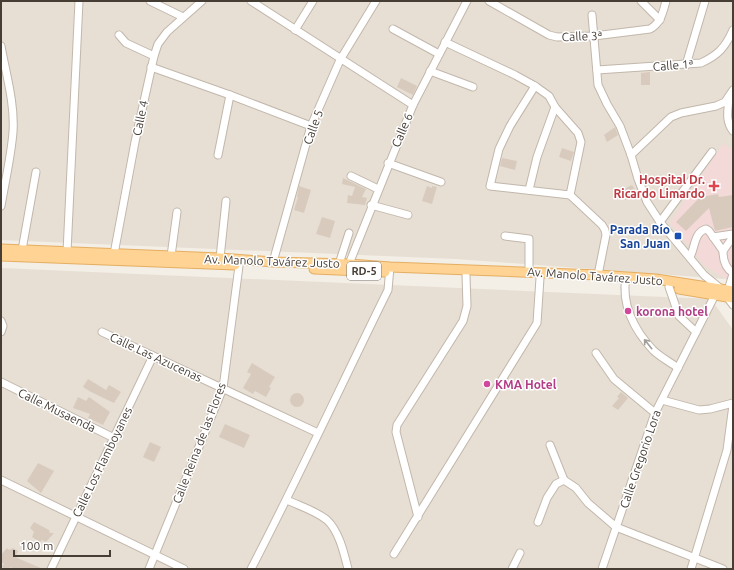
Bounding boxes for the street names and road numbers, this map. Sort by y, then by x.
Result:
street label: Calle 3ª [561,29,603,43]
street label: Calle 1ª [652,57,694,73]
street label: Calle 4 [130,99,150,137]
street label: Calle 5 [301,108,325,146]
street label: Calle 6 [389,111,415,149]
street label: Av. Manolo Tavárez Justo [204,252,340,270]
road number: RD-5 [347,262,381,280]
street label: Av. Manolo Tavárez Justo [527,265,663,287]
street label: Calle Las Azucenas [108,330,204,384]
street label: Calle Reina de las Flores [170,381,228,505]
street label: Calle Musaenda [16,386,98,434]
street label: Calle Los Flamboyanes [70,405,134,519]
street label: Calle Gregorio Lora [617,408,663,510]

